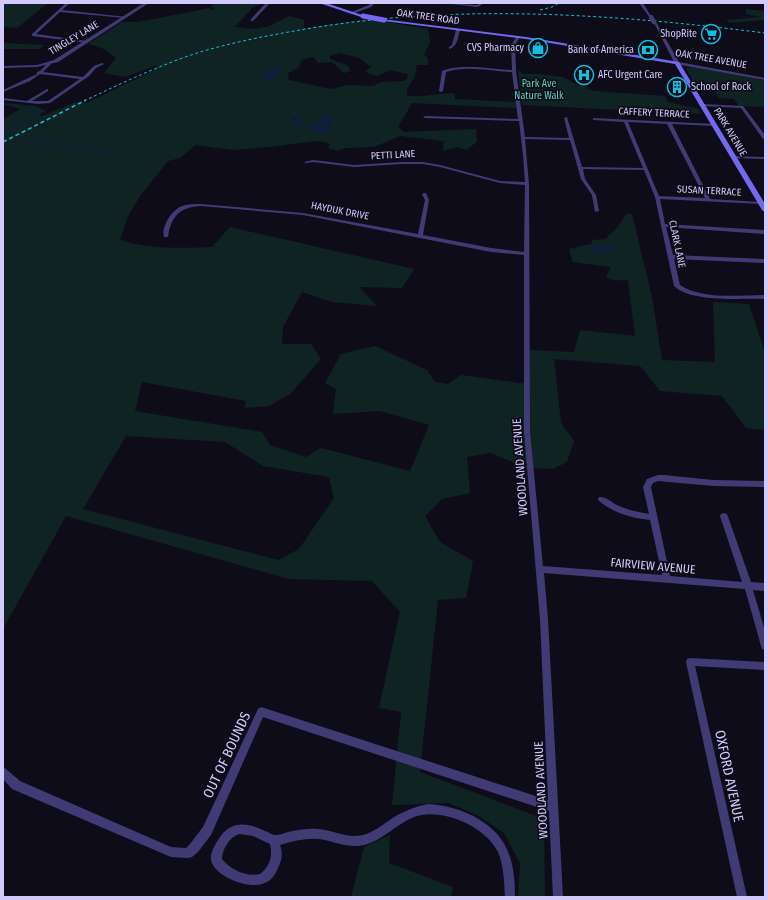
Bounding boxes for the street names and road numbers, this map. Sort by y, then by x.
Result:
street label: OAK TREE ROAD [396,7,460,27]
street label: TINGLEY LANE [47,18,101,58]
street label: OAK TREE AVENUE [674,47,748,71]
street label: CAFFERY TERRACE [618,105,690,121]
street label: PARK AVENUE [711,106,749,159]
street label: PETTI LANE [370,148,416,162]
street label: SUSAN TERRACE [676,183,742,199]
street label: HAYDUK DRIVE [310,199,370,223]
street label: CLARK LANE [666,219,688,269]
street label: WOODLAND AVENUE [510,417,530,516]
street label: FAIRVIEW AVENUE [610,555,696,577]
street label: OUT OF BOUNDS [200,709,254,801]
street label: OXFORD AVENUE [711,729,747,824]
street label: WOODLAND AVENUE [531,741,551,839]

